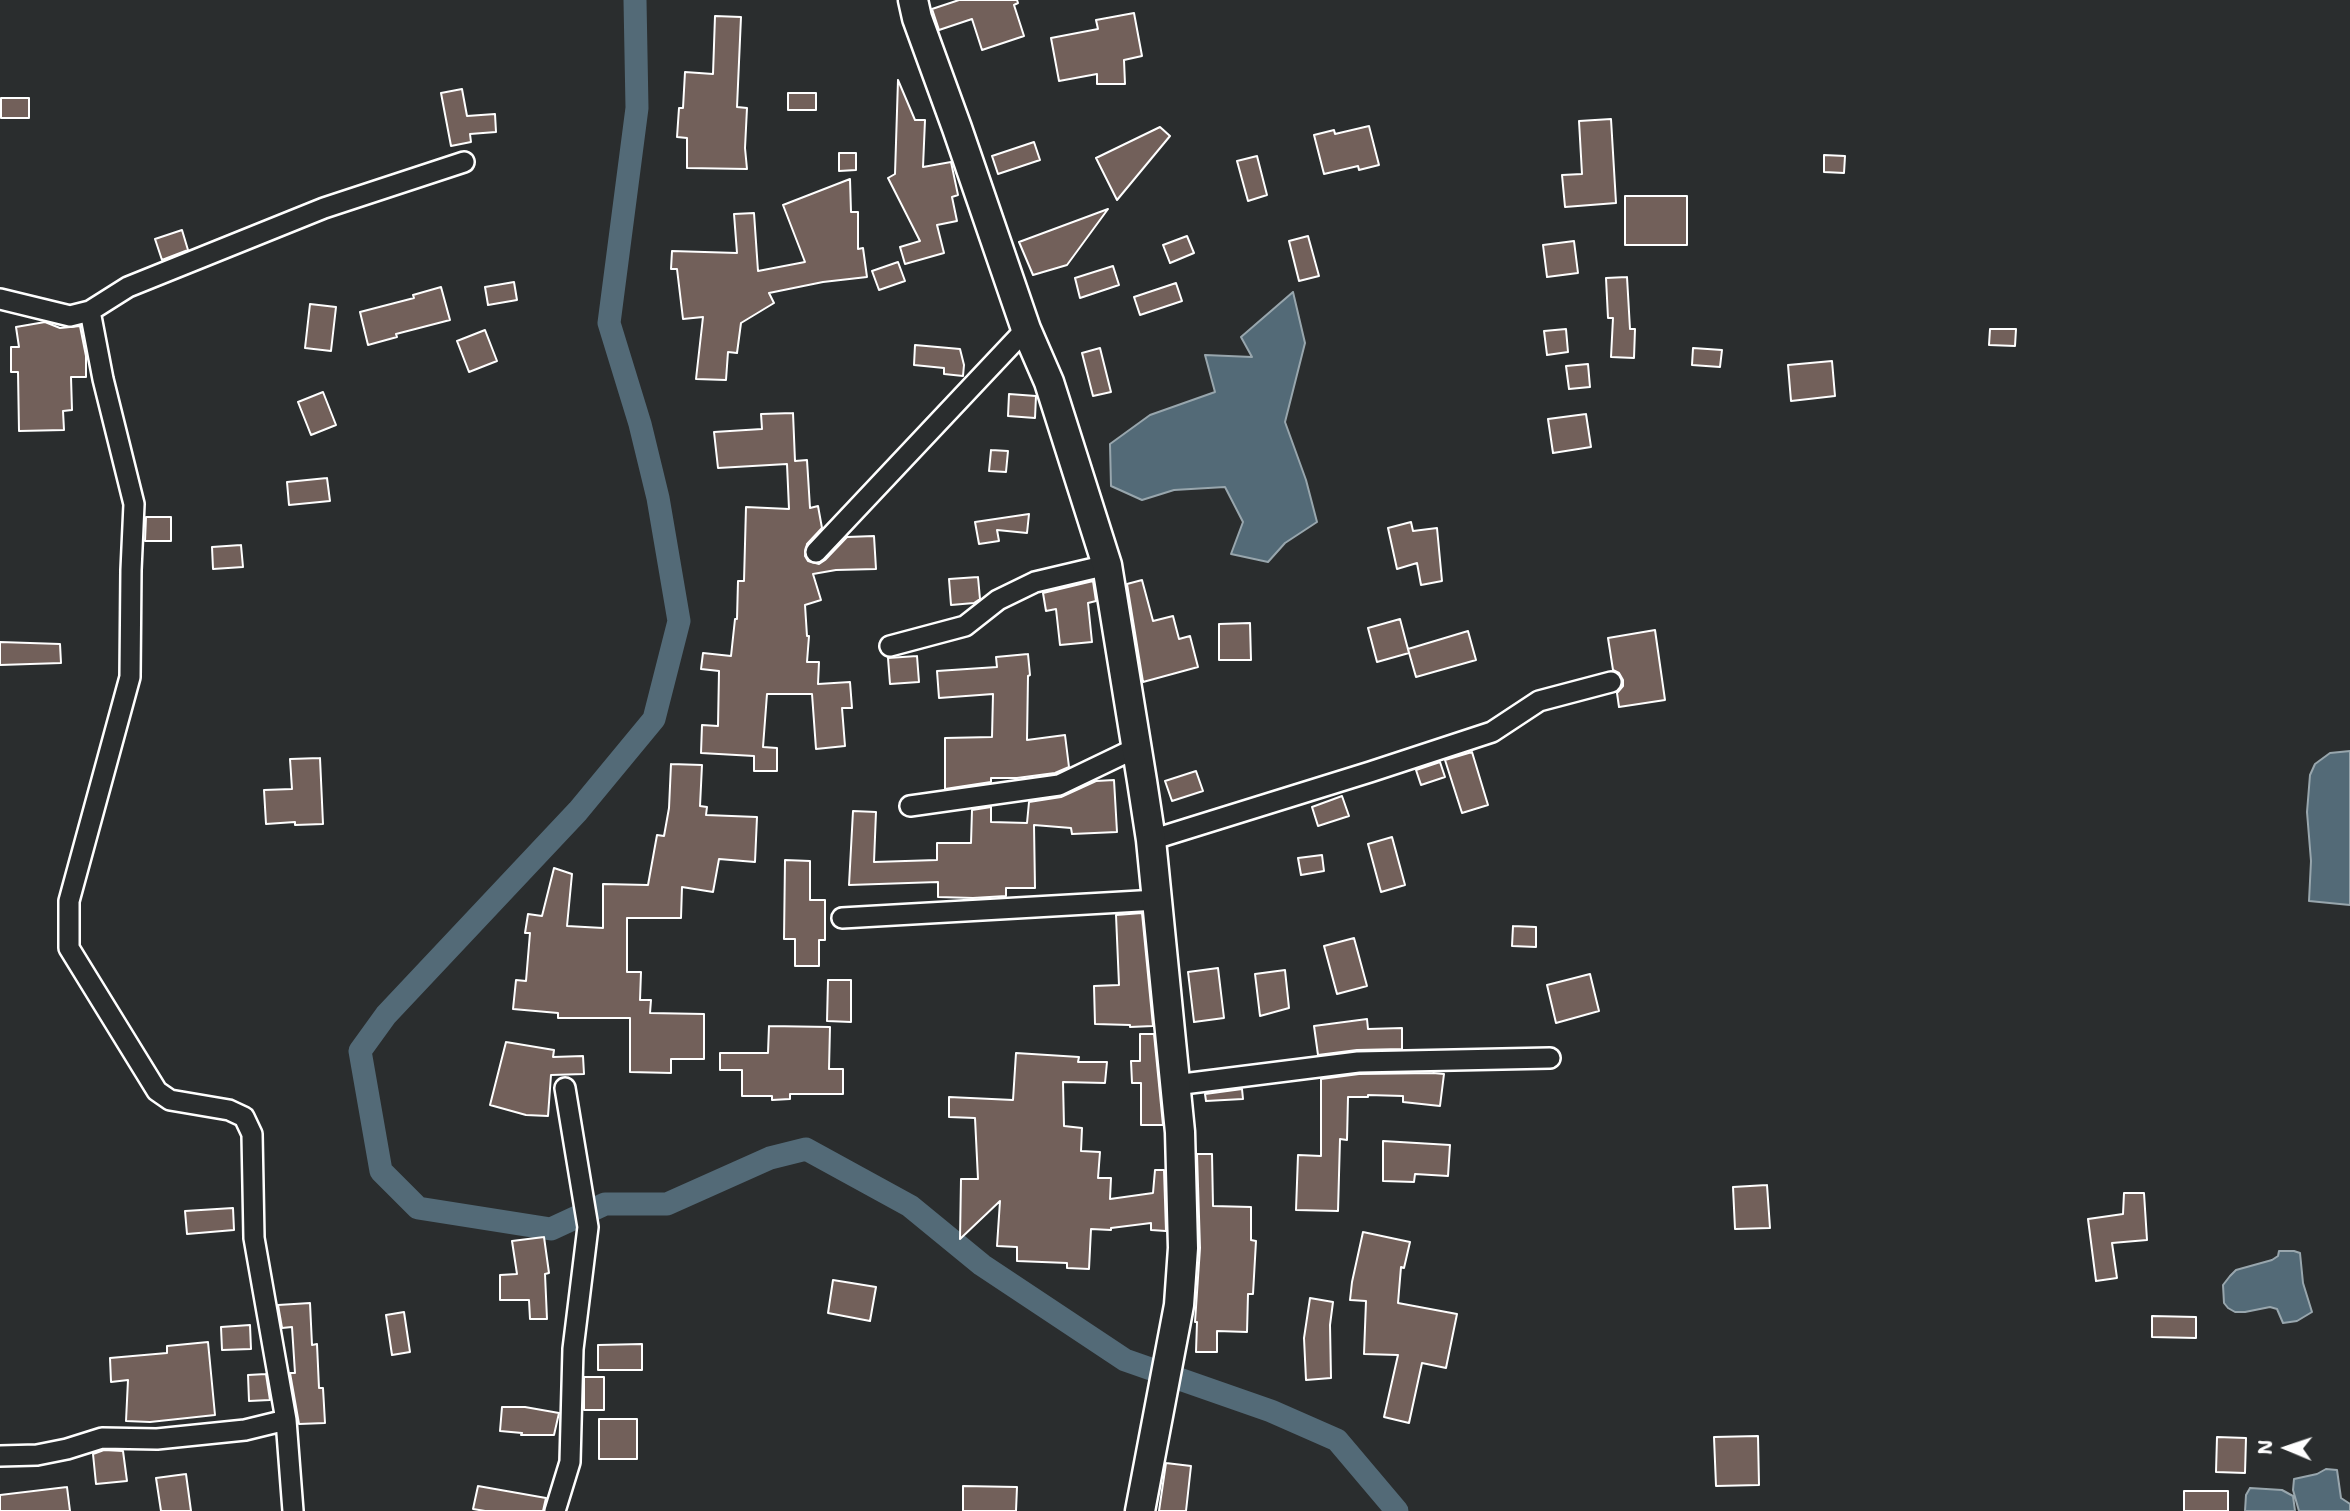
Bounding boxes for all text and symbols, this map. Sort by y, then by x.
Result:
north arrow [2252,1413,2322,1483]
text: N [2253,1439,2278,1455]

